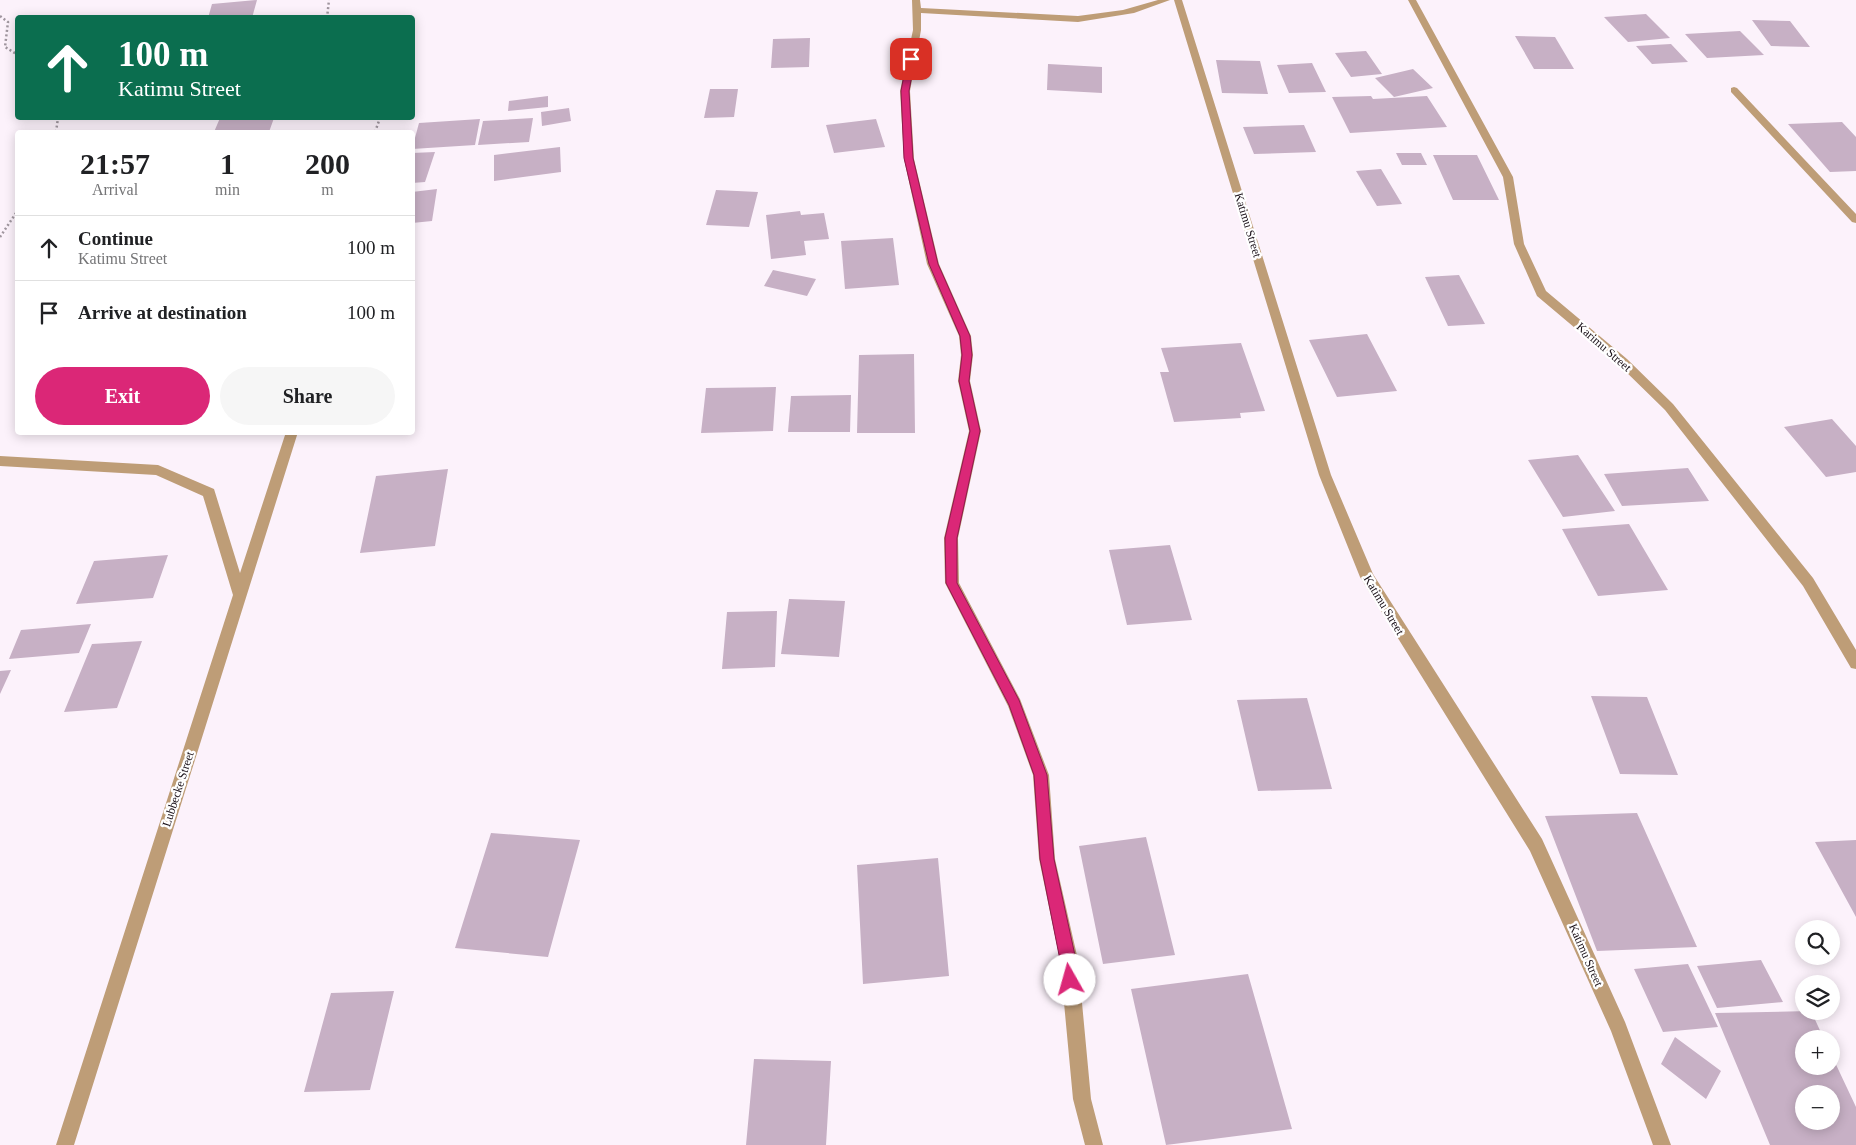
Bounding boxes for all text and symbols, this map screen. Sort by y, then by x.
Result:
icon: ahead [35,35,100,100]
text: 100 m [118,35,208,74]
pin [890,38,932,80]
icon: arrive [897,45,925,73]
text: Katimu Street [118,76,241,101]
text: 21:57 [80,147,150,180]
text: 1 [220,147,235,180]
text: 200 [305,147,350,180]
text: Arrival [92,181,138,198]
text: min [215,181,240,198]
text: m [321,181,334,198]
street label: Katimu Street [1232,191,1265,260]
text: Continue [78,228,153,249]
icon: ahead [35,234,63,262]
text: 100 m [347,237,395,258]
text: Katimu Street [78,250,167,267]
icon: arrive [35,299,63,327]
text: Arrive at destination [78,302,247,323]
text: 100 m [347,302,395,323]
street label: Karimu Street [1574,320,1635,375]
button: Exit [35,367,210,425]
button: Share [220,367,395,425]
street label: Katimu Street [1361,573,1408,638]
street label: Lubbecke Street [159,749,197,828]
map controls [1795,920,1840,1130]
button: search [1795,920,1840,965]
street label: Katimu Street [1566,922,1606,989]
position arrow [1043,953,1095,1005]
button: layers [1795,975,1840,1020]
button: + [1795,1030,1840,1075]
button: − [1795,1085,1840,1130]

